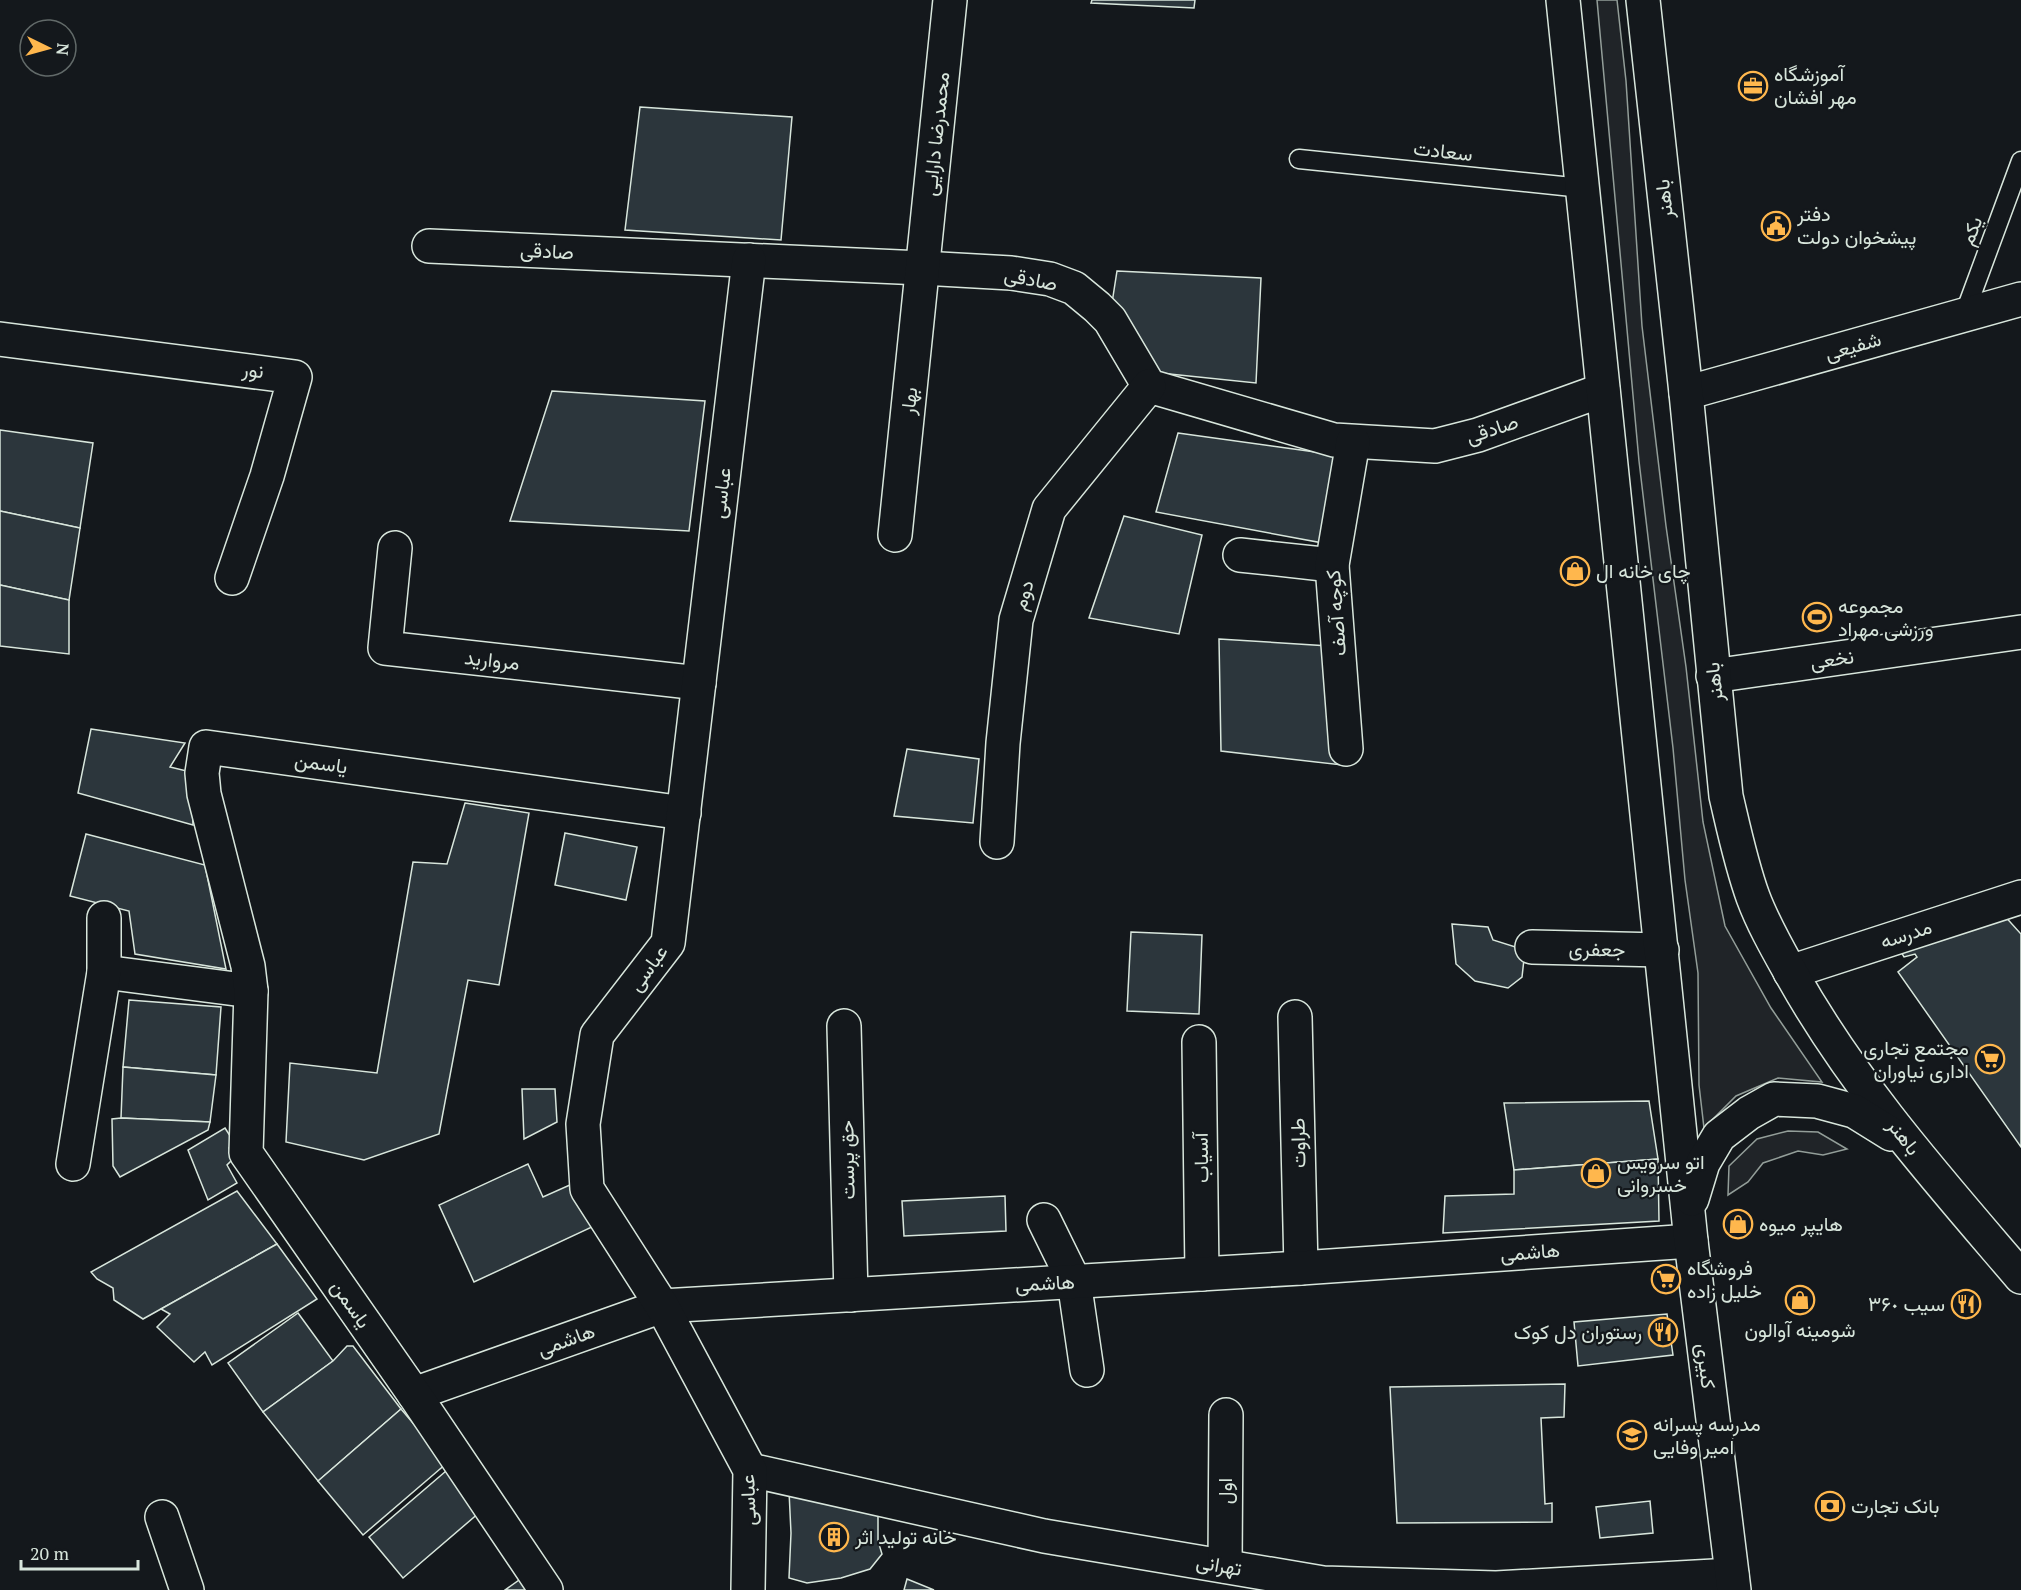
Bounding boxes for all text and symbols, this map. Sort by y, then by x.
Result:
north arrow [18,18,78,78]
text: N [51,42,74,56]
place label: آموزشگاه مهر افشان [1774,60,1857,110]
street label: محمدرضا دارایی [916,70,955,197]
office icon: آموزشگاه مهر افشان [1737,70,1769,102]
street label: سعادت [1412,134,1474,167]
street label: باهنر [1648,178,1679,221]
place label: دفتر پیشخوان دولت [1796,200,1916,251]
public building icon: دفتر پیشخوان دولت [1760,210,1792,242]
street label: یکم [1953,213,1988,249]
street label: صادقی [520,236,575,265]
street label: صادقی [1002,260,1060,297]
street label: شفیعی [1822,325,1884,366]
street label: نور [240,355,265,384]
street label: بهار [894,386,923,417]
street label: صادقی [1462,407,1522,450]
street label: عباسی [704,466,737,520]
shop icon: چای خانه ال [1559,555,1591,587]
place label: چای خانه ال [1596,557,1691,585]
street label: کوچه آصف [1319,569,1353,657]
street label: دوم [1005,576,1040,613]
place label: مجموعه ورزشی مهراد [1838,592,1934,642]
sports icon: مجموعه ورزشی مهراد [1801,601,1833,633]
street label: نخعی [1808,642,1855,675]
street label: مروارید [463,643,521,676]
street label: باهنر [1698,661,1729,704]
street label: یاسمن [293,745,349,780]
street label: مدرسه [1877,913,1935,955]
street label: جعفری [1568,935,1626,962]
street label: عباسی [622,939,674,996]
place label: مجتمع تجاری اداری نیاوران [1863,1034,1969,1084]
supermarket icon: مجتمع تجاری اداری نیاوران [1974,1043,2006,1075]
street label: باهنر [1881,1112,1927,1161]
street label: طراوت [1284,1118,1311,1168]
street label: حق پرست [832,1120,862,1200]
street label: آسیاب [1187,1131,1214,1183]
place label: اتو سرویس خسروانی [1617,1148,1705,1198]
shop icon: اتو سرویس خسروانی [1580,1157,1612,1189]
shop icon: هایپر میوه [1722,1208,1754,1240]
place label: هایپر میوه [1759,1210,1843,1238]
street label: هاشمی [1499,1236,1561,1267]
place label: فروشگاه خلیل زاده [1687,1254,1762,1304]
supermarket icon: فروشگاه خلیل زاده [1650,1263,1682,1295]
street label: هاشمی [1014,1267,1075,1298]
street label: یاسمن [325,1274,378,1333]
shop icon: شومینه آوالون [1784,1284,1816,1316]
restaurant icon: سیب ٣۶٠ [1950,1288,1982,1320]
place label: سیب ٣۶٠ [1868,1290,1945,1317]
restaurant icon: رستوران دل کوک [1647,1316,1679,1348]
place label: شومینه آوالون [1745,1316,1855,1343]
street label: هاشمی [533,1317,598,1362]
place label: رستوران دل کوک [1514,1318,1642,1345]
street label: کبیری [1690,1342,1723,1390]
place label: مدرسه پسرانه امیر وفایی [1653,1410,1761,1460]
school or university icon: مدرسه پسرانه امیر وفایی [1616,1419,1648,1451]
street label: عباسی [733,1474,762,1526]
street label: اول [1211,1478,1238,1504]
bank icon: بانک تجارت [1814,1490,1846,1522]
place label: بانک تجارت [1851,1492,1939,1519]
building icon: خانه تولید اثر [818,1521,850,1553]
place label: خانه تولید اثر [854,1523,957,1550]
scale bar [21,1533,138,1571]
text: 20 m [30,1541,70,1565]
street label: تهرانی [1194,1547,1244,1582]

